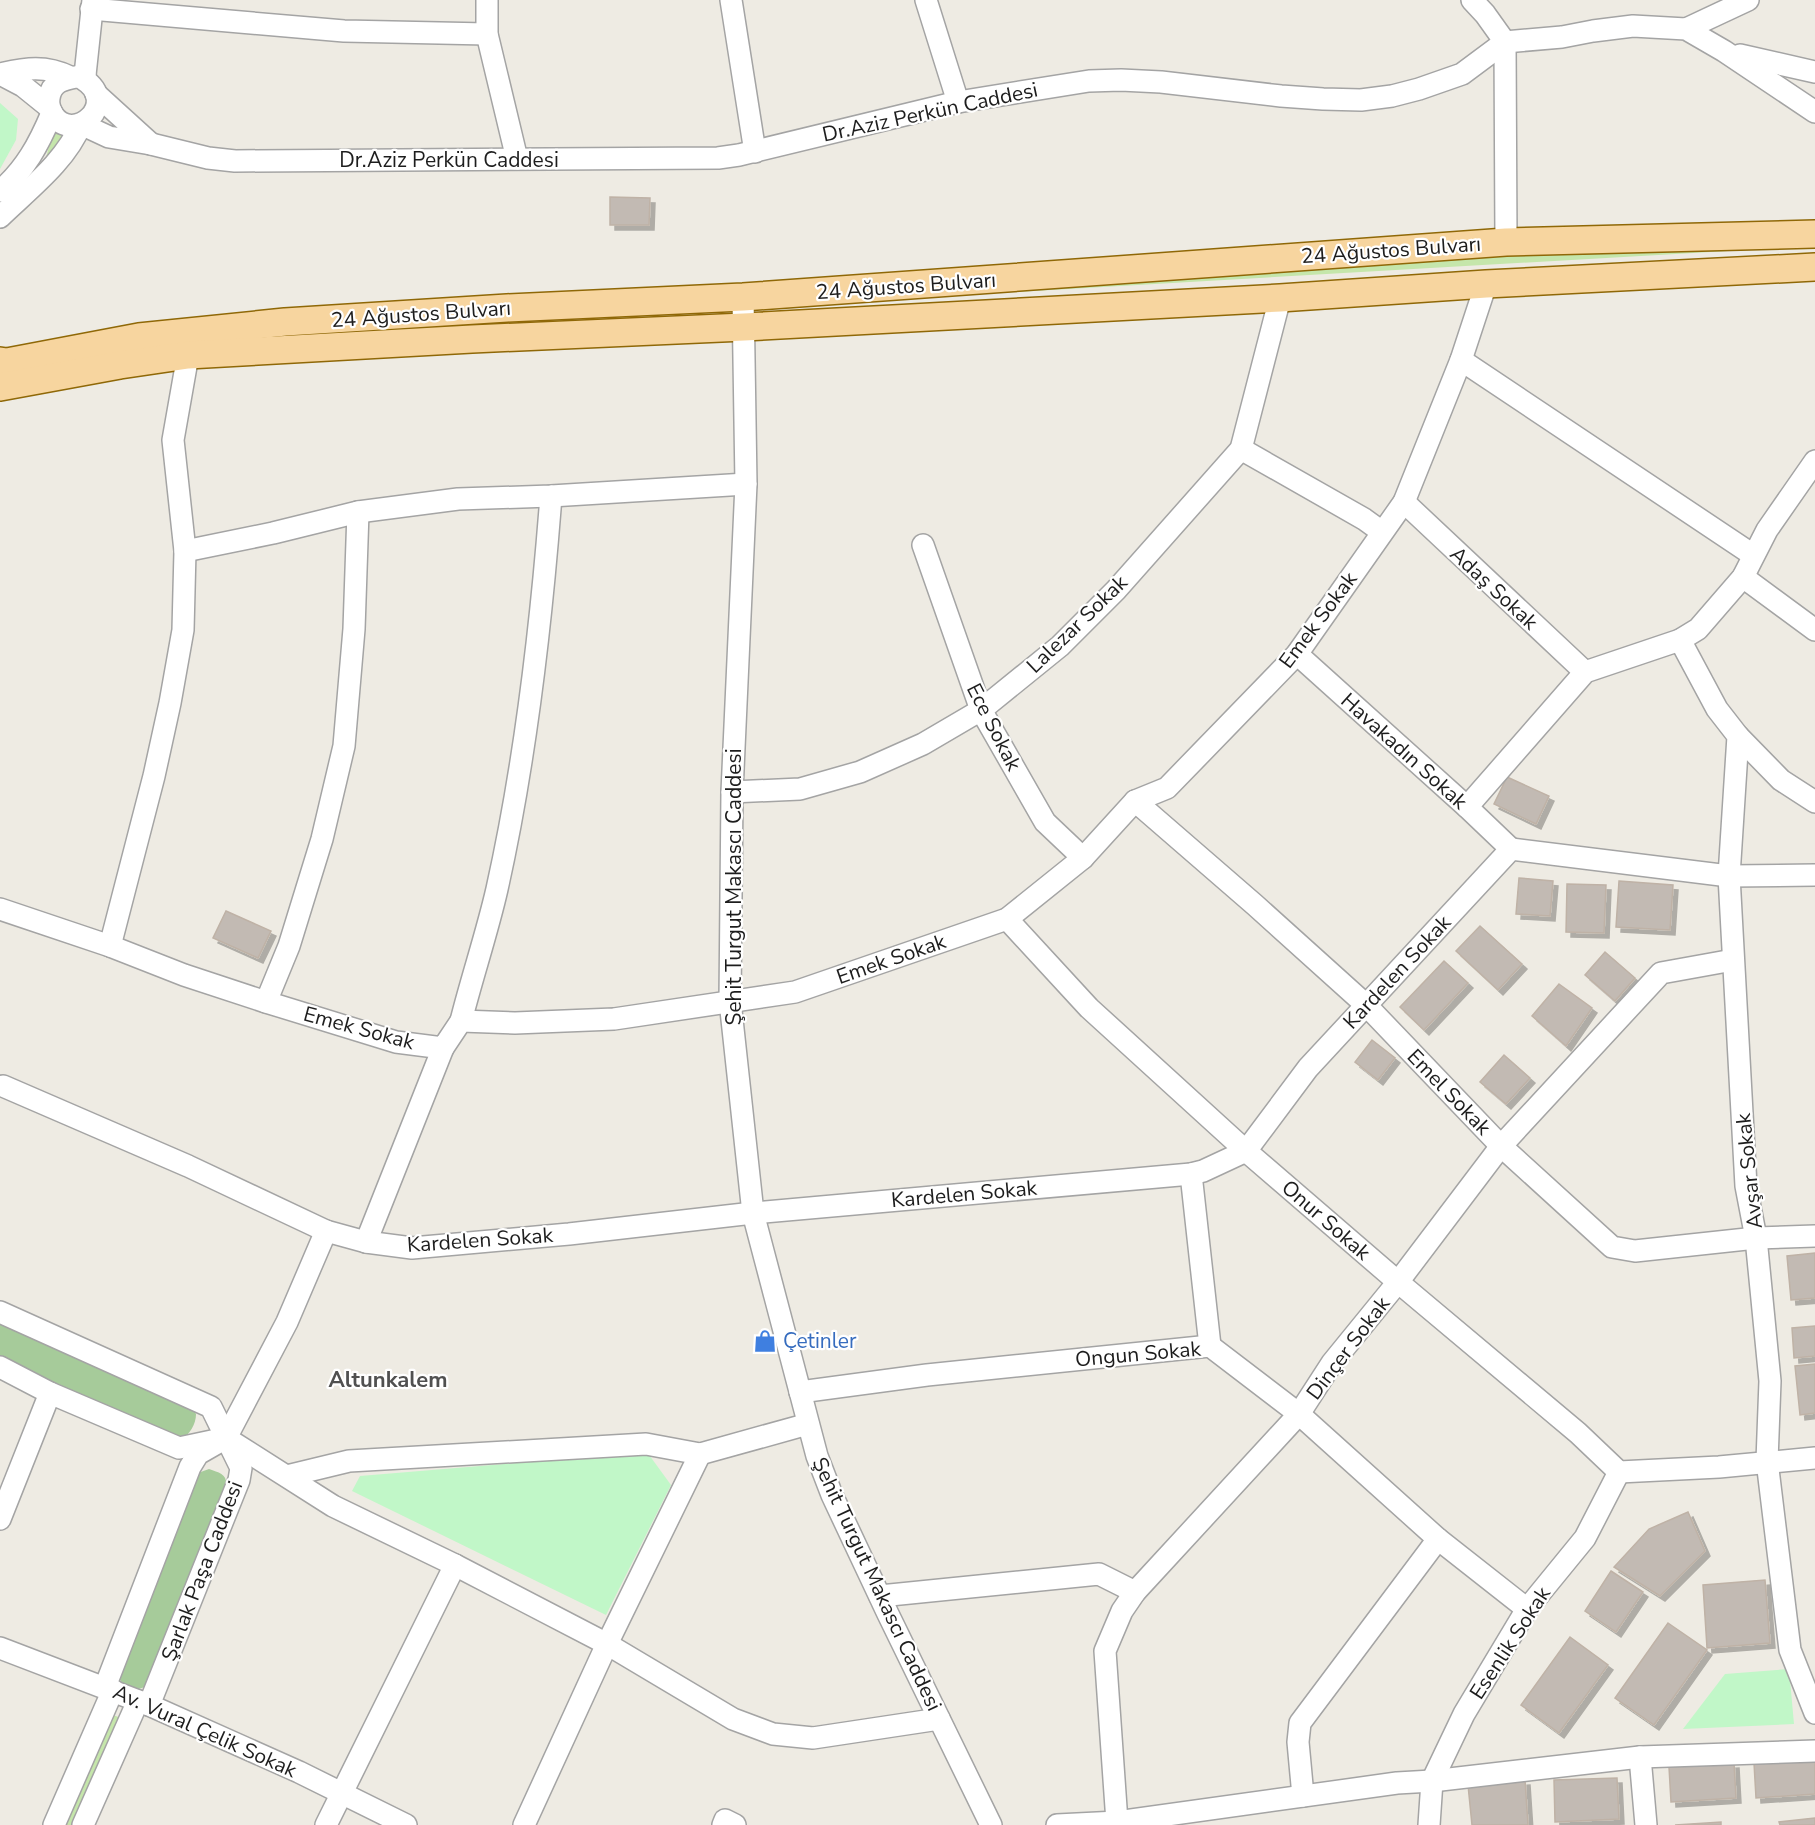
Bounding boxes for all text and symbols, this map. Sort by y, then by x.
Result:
street label: Dr.Aziz Perkün Caddesi [820,75,1040,149]
street label: Dr.Aziz Perkün Caddesi [339,146,559,174]
street label: 24 Ağustos Bulvarı [1300,230,1482,270]
street label: 24 Ağustos Bulvarı [815,266,997,306]
street label: 24 Ağustos Bulvarı [330,294,512,334]
street label: Adaş Sokak [1444,540,1544,636]
street label: Emek Sokak [1273,566,1364,674]
street label: Lalezar Sokak [1020,568,1134,679]
street label: Ece Sokak [960,678,1028,776]
street label: Havakadın Sokak [1335,687,1474,816]
street label: Şehit Turgut Makascı Caddesi [720,748,748,1026]
street label: Kardelen Sokak [1337,909,1457,1035]
street label: Emek Sokak [833,927,950,991]
street label: Emek Sokak [300,1000,418,1056]
street label: Emel Sokak [1401,1043,1497,1142]
street label: Avşar Sokak [1729,1111,1769,1230]
street label: Kardelen Sokak [890,1174,1039,1214]
street label: Onur Sokak [1276,1174,1377,1267]
street label: Kardelen Sokak [406,1221,554,1259]
street label: Dinçer Sokak [1300,1290,1396,1405]
place label: Çetinler [783,1327,857,1355]
shop icon: Çetinler [752,1328,778,1354]
street label: Ongun Sokak [1074,1335,1203,1373]
district label: Altunkalem [329,1365,448,1395]
street label: Şehit Turgut Makascı Caddesi [806,1453,948,1715]
street label: Şarlak Paşa Caddesi [155,1477,249,1665]
street label: Esenlik Sokak [1463,1581,1557,1705]
street label: Av. Vural Çelik Sokak [109,1678,302,1784]

